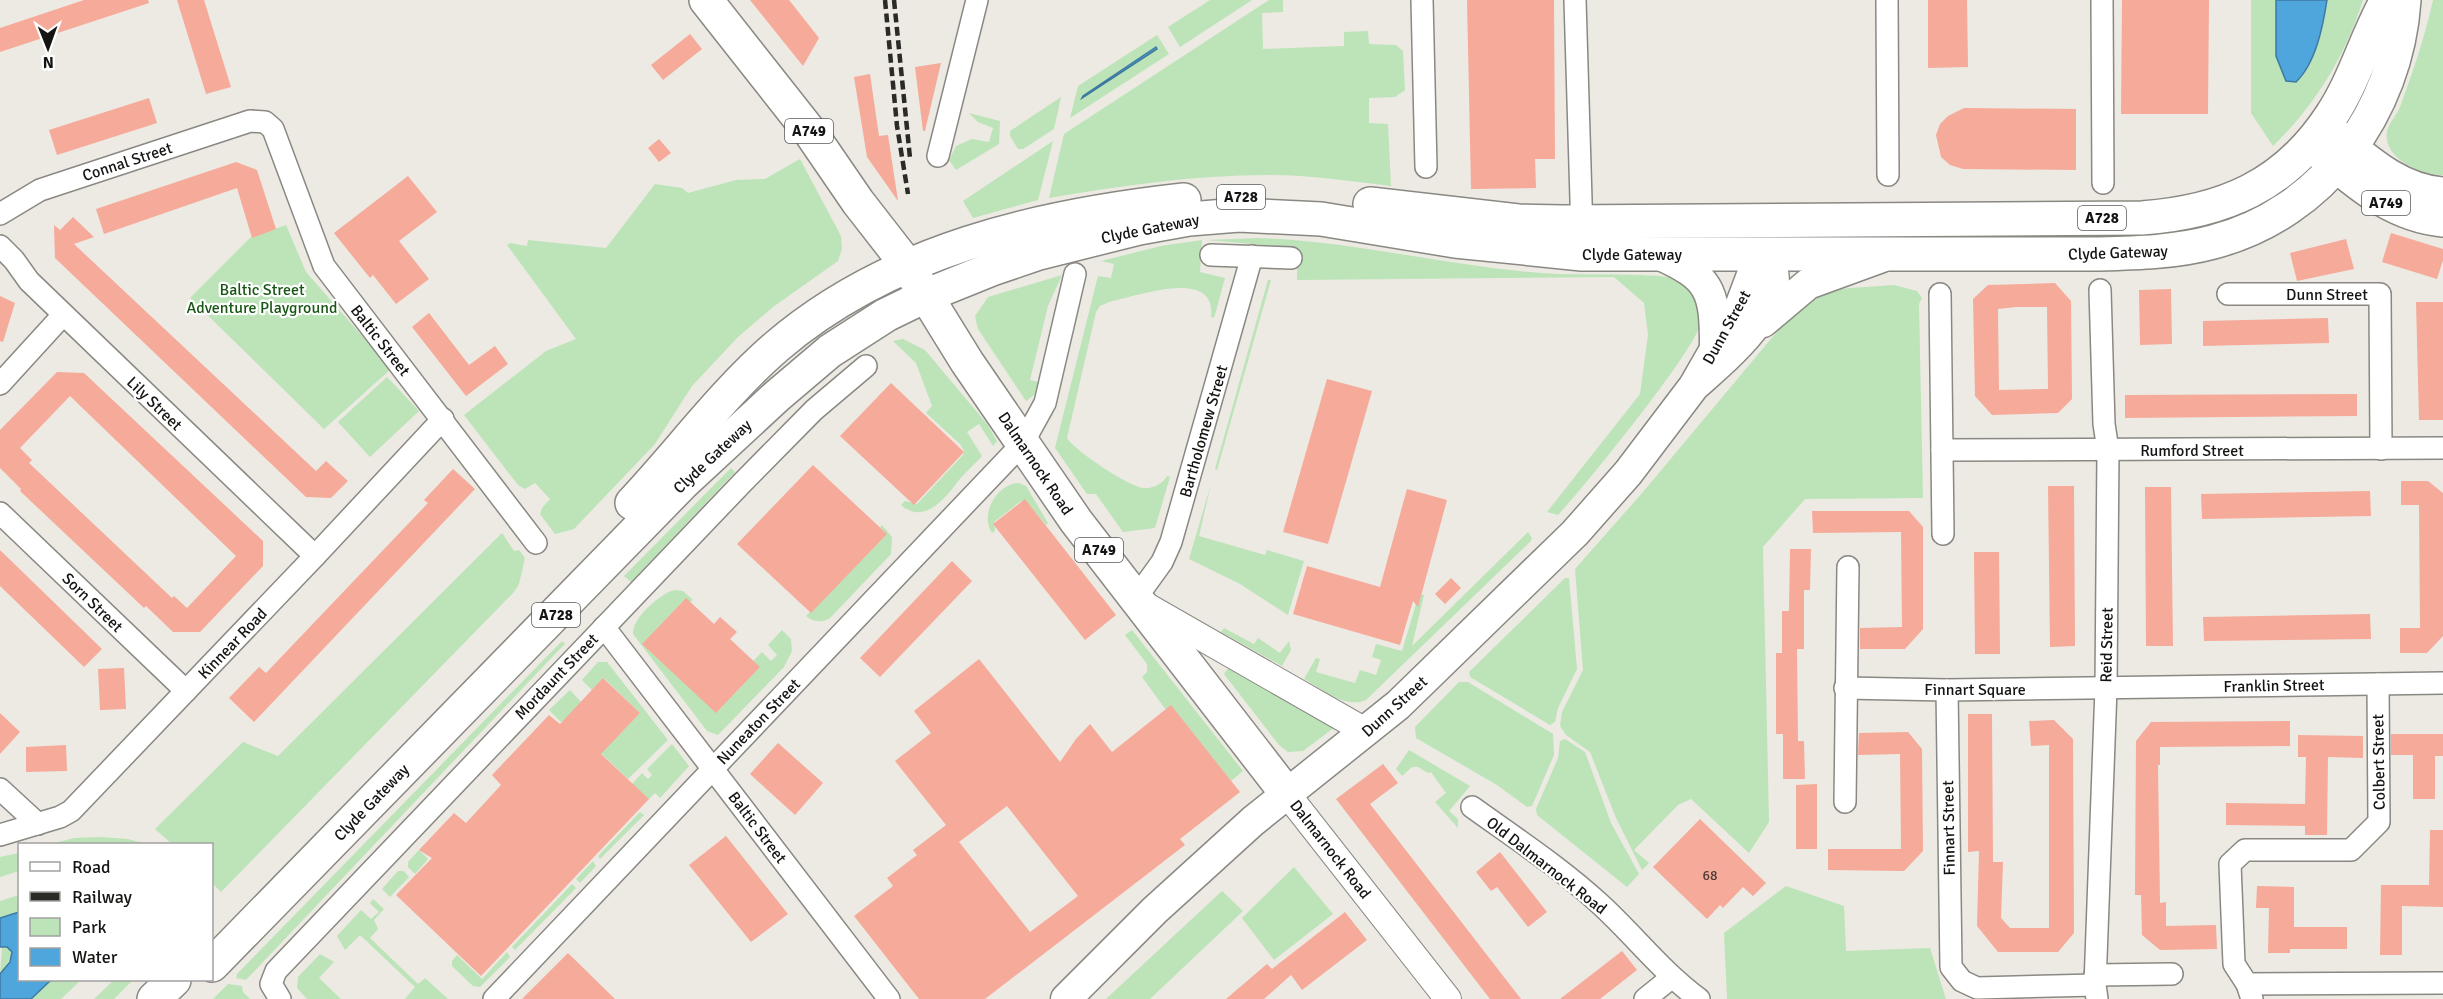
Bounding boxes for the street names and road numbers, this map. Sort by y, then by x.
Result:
road number: A749 [785,119,833,143]
street label: Connal Street [80,138,175,186]
road number: A728 [1217,185,1265,209]
road number: A749 [2362,191,2410,215]
road number: A728 [2078,206,2126,230]
street label: Clyde Gateway [1099,210,1202,248]
street label: Clyde Gateway [2068,241,2169,265]
street label: Clyde Gateway [1582,245,1682,265]
street label: Dunn Street [2286,285,2368,305]
street label: Dunn Street [1698,287,1756,368]
street label: Baltic Street [346,301,415,381]
street label: Bartholomew Street [1175,362,1233,500]
street label: Lily Street [122,372,187,435]
street label: Dalmarnock Road [993,408,1077,519]
street label: Clyde Gateway [669,415,756,498]
street label: Rumford Street [2140,441,2244,461]
road number: A749 [1075,538,1123,562]
street label: Sorn Street [58,569,127,637]
road number: A728 [532,603,580,627]
street label: Kinnear Road [194,604,272,683]
street label: Reid Street [2096,607,2118,683]
street label: Mordaunt Street [511,629,603,724]
street label: Dunn Street [1358,672,1432,742]
street label: Nuneaton Street [713,674,805,769]
street label: Franklin Street [2223,675,2325,697]
street label: Finnart Square [1924,680,2026,700]
street label: Colbert Street [2368,713,2390,810]
street label: Clyde Gateway [330,759,414,846]
street label: Finnart Street [1938,780,1960,876]
street label: Baltic Street [724,788,791,868]
street label: Dalmarnock Road [1285,796,1375,903]
street label: Old Dalmarnock Road [1482,813,1611,919]

